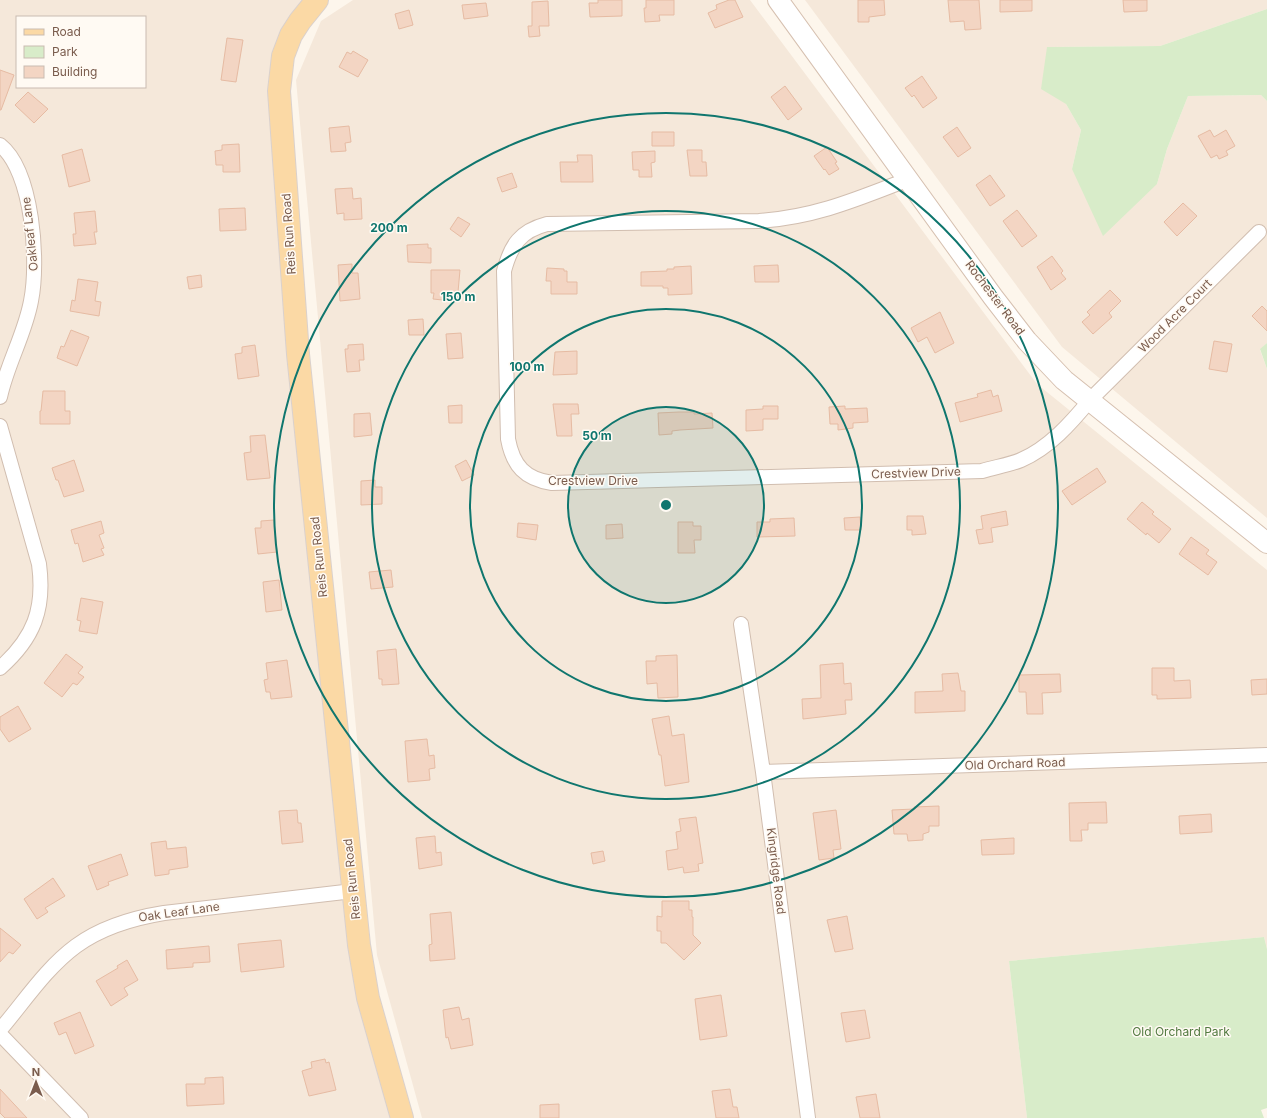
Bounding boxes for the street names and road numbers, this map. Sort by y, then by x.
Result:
street label: Reis Run Road [278,193,299,275]
street label: Oakleaf Lane [18,196,41,272]
street label: Rochester Road [962,257,1028,338]
street label: Wood Acre Court [1135,276,1215,356]
street label: Crestview Drive [871,463,961,482]
street label: Crestview Drive [548,473,638,488]
street label: Reis Run Road [307,516,330,598]
street label: Old Orchard Road [964,754,1066,773]
street label: Kingridge Road [764,827,789,915]
street label: Reis Run Road [340,838,363,920]
street label: Oak Leaf Lane [137,898,221,925]

